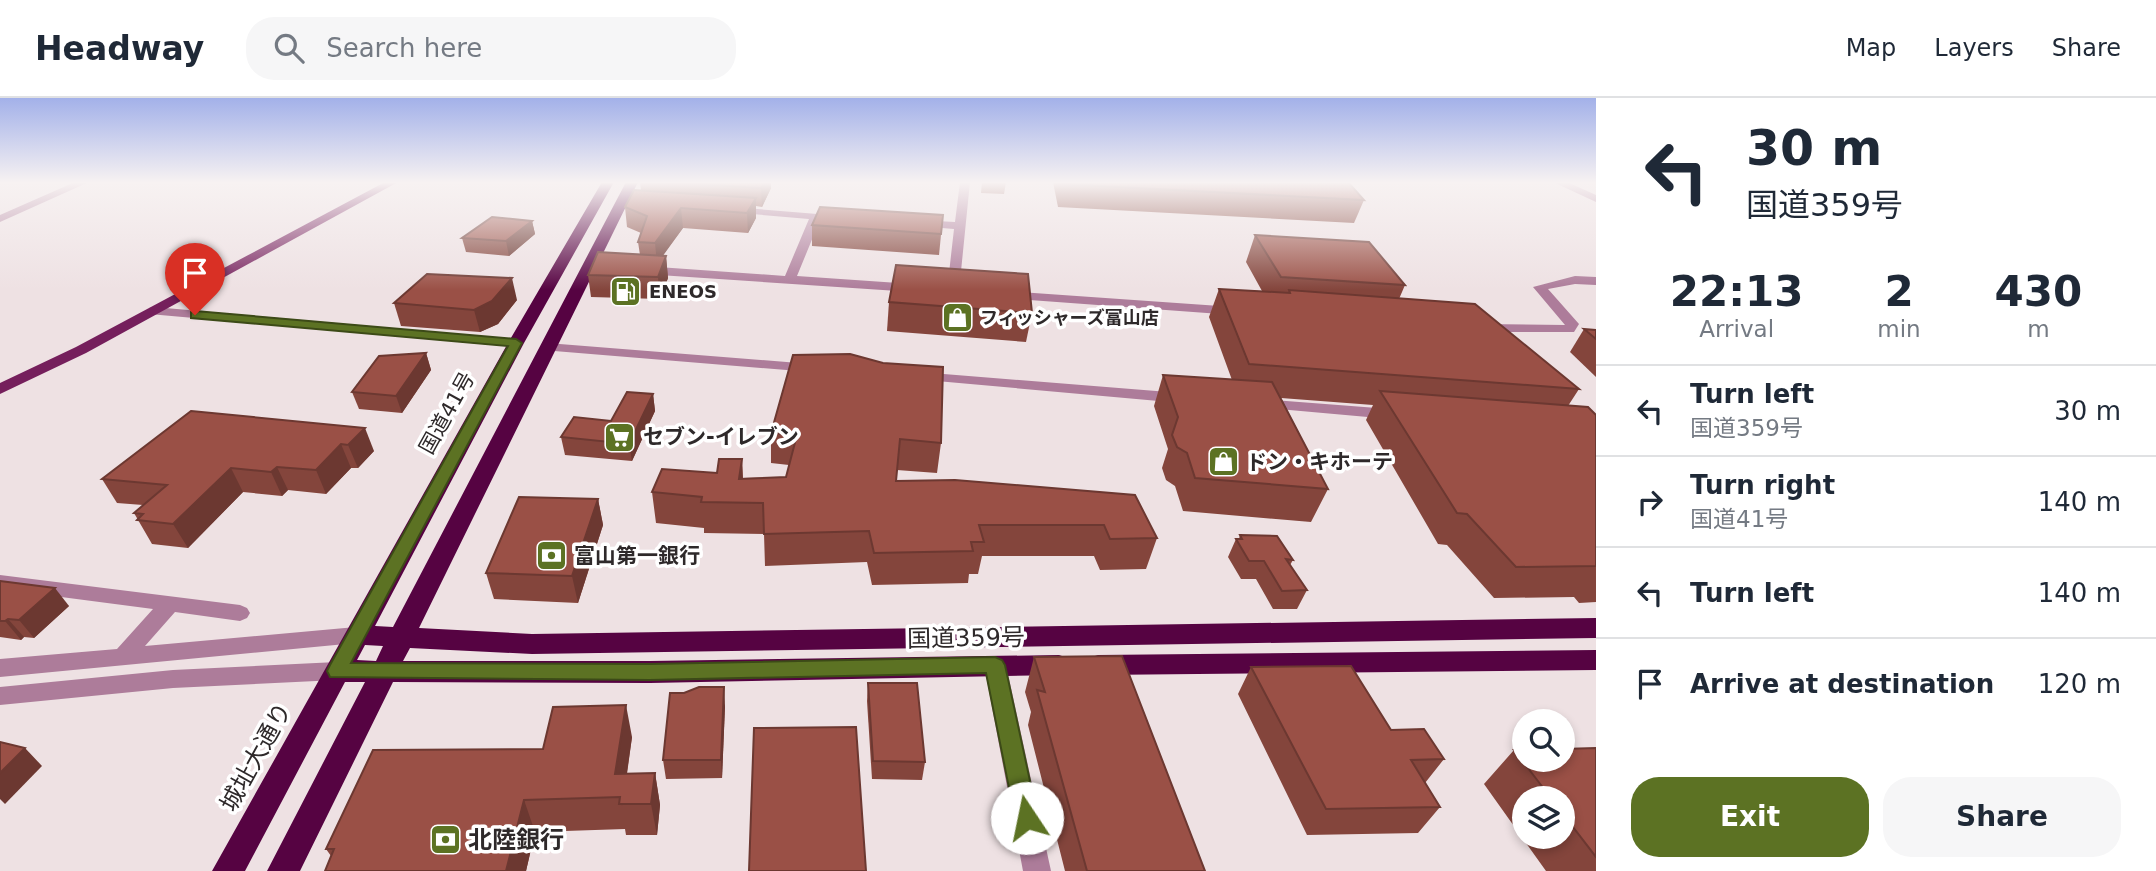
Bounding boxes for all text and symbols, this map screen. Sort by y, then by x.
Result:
search box [246,17,736,80]
text: Headway [35,29,204,68]
icon: search [270,29,308,67]
text: Search here [326,33,482,63]
text: Map [1846,34,1896,62]
text: Layers [1934,34,2014,62]
text: Share [2052,34,2121,62]
text: 30 m [1746,120,1882,177]
icon: left [1631,126,1722,217]
text: 国道359号 [1746,186,1903,224]
pin [165,243,225,315]
icon: arrive [176,254,214,292]
text: 22:13 [1670,267,1804,316]
text: 2 [1884,267,1914,316]
text: 430 [1995,267,2082,316]
fuel station icon: ENEOS [609,274,643,308]
place label: ENEOS [649,281,717,302]
shop icon: フィッシャーズ富山店 [940,300,974,334]
place label: フィッシャーズ富山店 [980,307,1159,328]
text: Arrival [1699,316,1774,342]
text: min [1877,316,1921,342]
text: m [2027,316,2050,342]
street label: 国道41号 [415,368,479,458]
text: Turn left [1690,379,1814,409]
icon: left [1631,392,1669,430]
text: 30 m [2054,396,2121,426]
text: 国道359号 [1690,415,1803,441]
supermarket icon: セブン-イレブン [603,420,637,454]
place label: セブン-イレブン [643,425,799,449]
shop icon: ドン・キホーテ [1206,445,1240,479]
place label: ドン・キホーテ [1246,450,1393,474]
text: Turn right [1690,470,1835,500]
icon: right [1631,483,1669,521]
text: 140 m [2038,487,2121,517]
text: 国道41号 [1690,506,1788,532]
bank icon: 富山第一銀行 [534,539,568,573]
place label: 富山第一銀行 [574,544,700,568]
icon: left [1631,574,1669,612]
text: Turn left [1690,578,1814,608]
text: 140 m [2038,578,2121,608]
street label: 国道359号 [907,623,1025,653]
icon: arrive [1631,665,1669,703]
text: Arrive at destination [1690,669,1994,699]
text: 120 m [2038,669,2121,699]
street label: 城址大通り [215,698,297,816]
map controls [1512,709,1575,849]
button: search [1512,709,1575,772]
button: Exit [1631,777,1869,857]
button: Share [1883,777,2121,857]
position arrow [990,781,1064,855]
button: layers [1512,786,1575,849]
bank icon: 北陸銀行 [428,823,462,857]
place label: 北陸銀行 [468,826,564,854]

